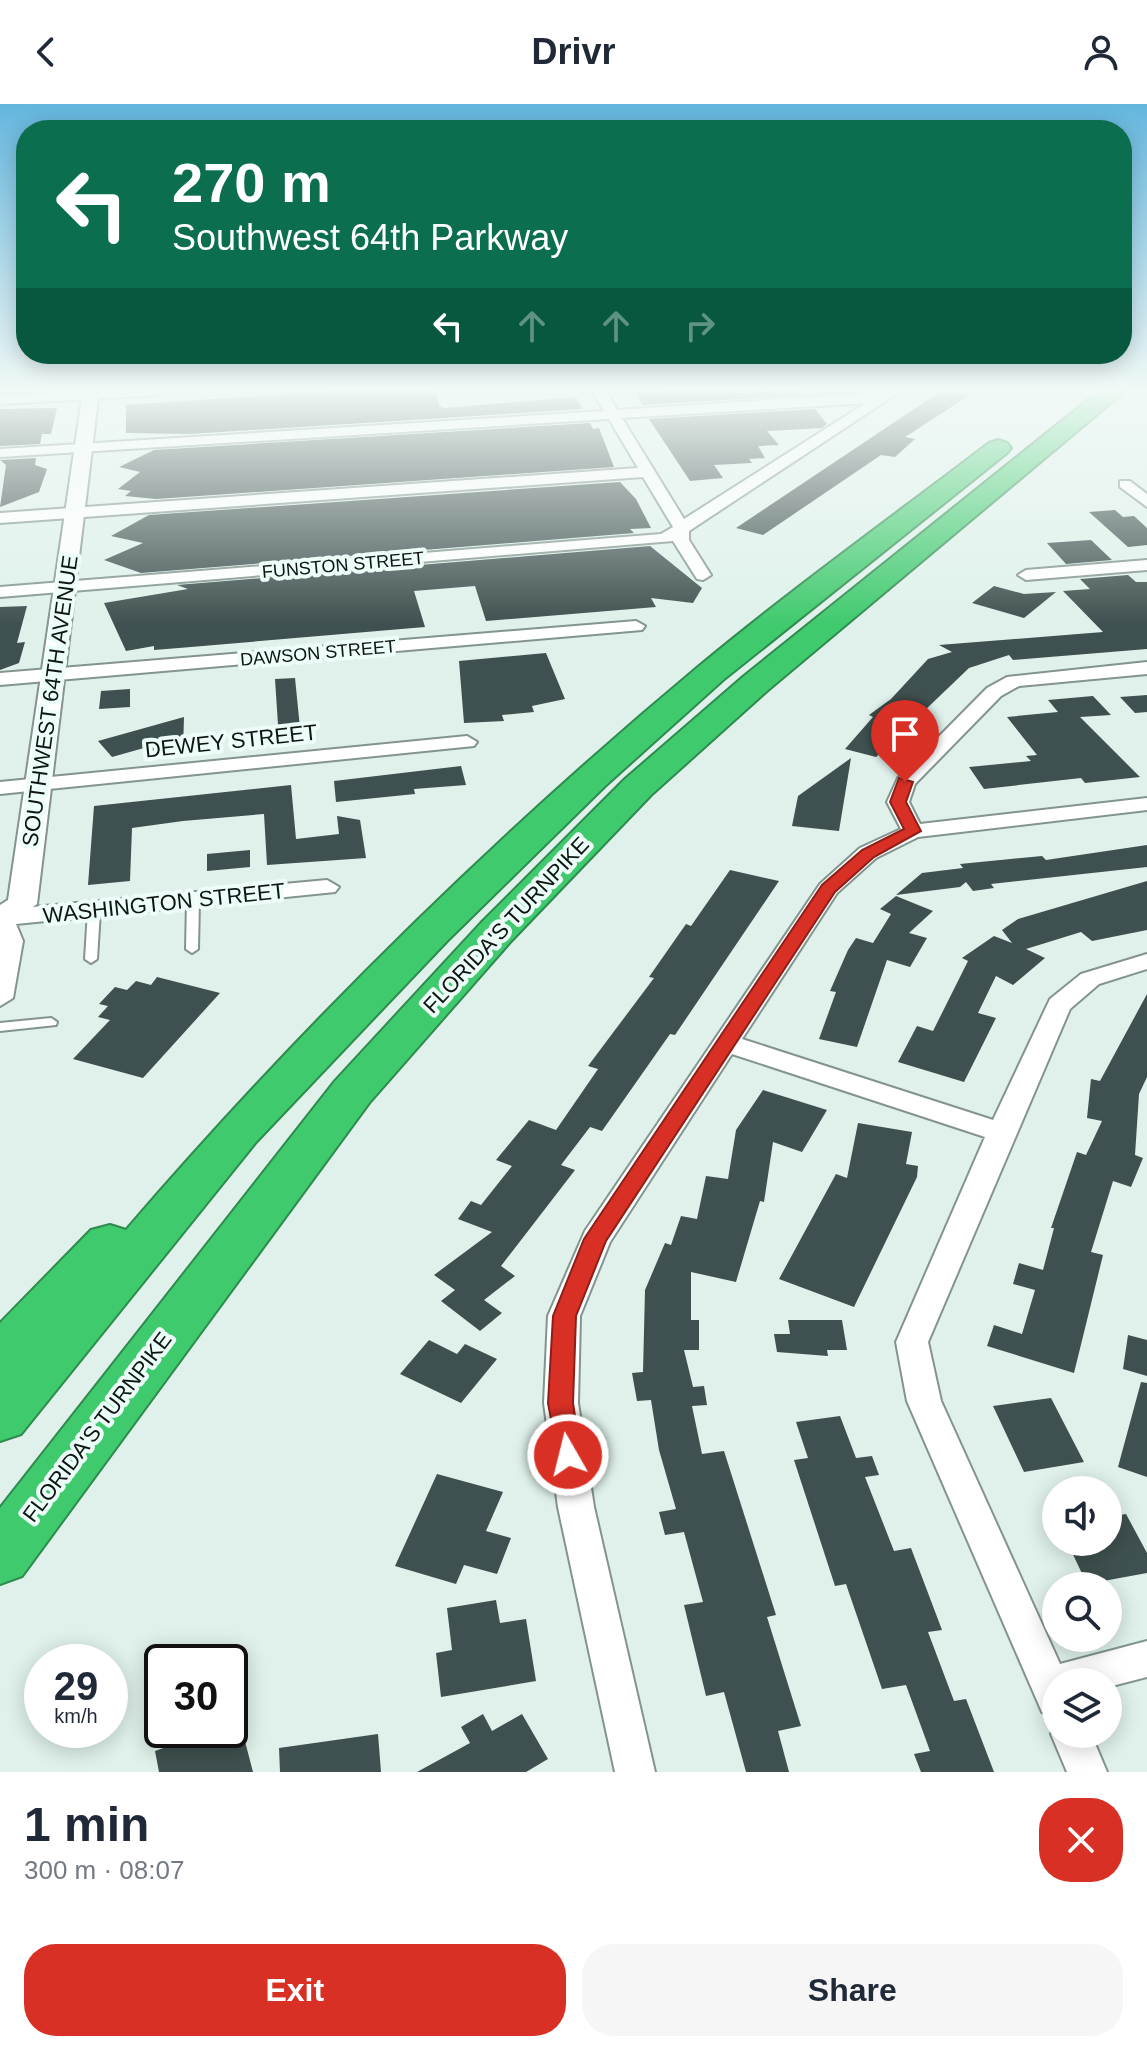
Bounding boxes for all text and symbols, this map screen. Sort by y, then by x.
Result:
icon: back [24,30,68,74]
icon: person [1079,30,1123,74]
text: Drivr [531,31,616,72]
text: 270 m [172,151,331,214]
icon: left [40,152,144,256]
text: Southwest 64th Parkway [172,217,568,258]
icon: left [426,304,470,348]
icon: ahead [510,304,554,348]
icon: ahead [594,304,638,348]
icon: right [678,304,722,348]
street label: FUNSTON STREET [261,548,425,582]
street label: SOUTHWEST 64TH AVENUE [17,554,83,848]
street label: DAWSON STREET [239,636,397,670]
pin [871,700,939,782]
icon: arrive [883,712,927,756]
street label: DEWEY STREET [144,720,318,762]
street label: FLORIDA'S TURNPIKE [418,832,594,1018]
street label: WASHINGTON STREET [42,878,286,928]
street label: FLORIDA'S TURNPIKE [17,1327,177,1527]
position arrow [526,1413,610,1497]
map controls [1042,1476,1122,1748]
button: sound [1042,1476,1122,1556]
button: search [1042,1572,1122,1652]
speed limit sign: 30 [144,1644,248,1748]
text: 29 [54,1664,98,1708]
button: layers [1042,1668,1122,1748]
text: km/h [54,1705,98,1727]
text: 1 min [24,1798,149,1851]
button: close [1039,1798,1123,1882]
text: 300 m · 08:07 [24,1855,184,1885]
button: Exit [24,1944,566,2036]
button: Share [582,1944,1123,2036]

